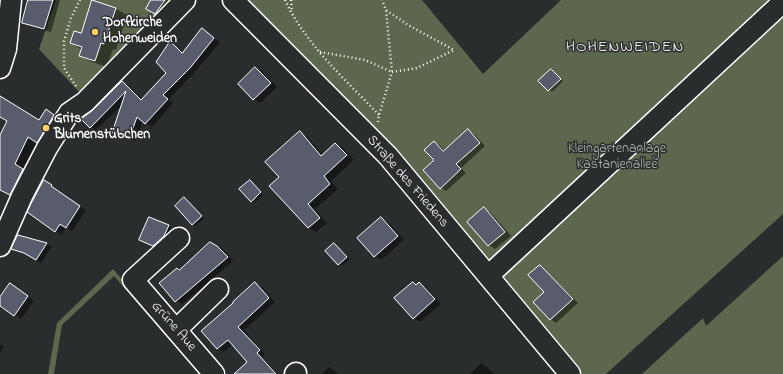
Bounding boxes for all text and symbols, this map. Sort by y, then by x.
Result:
place label: Dorfkirche Hohenweiden [103,16,177,48]
marker: Dorfkirche Hohenweiden [90,27,100,37]
district label: HOHENWEIDEN [566,38,684,58]
place label: Grits Blumenstübchen [54,112,150,144]
marker: Grits Blumenstübchen [41,123,51,133]
street label: Straße des Friedens [362,132,452,232]
park label: Kleingartenanlage Kastanienallee [568,142,666,174]
street label: Grüne Aue [147,299,199,355]

